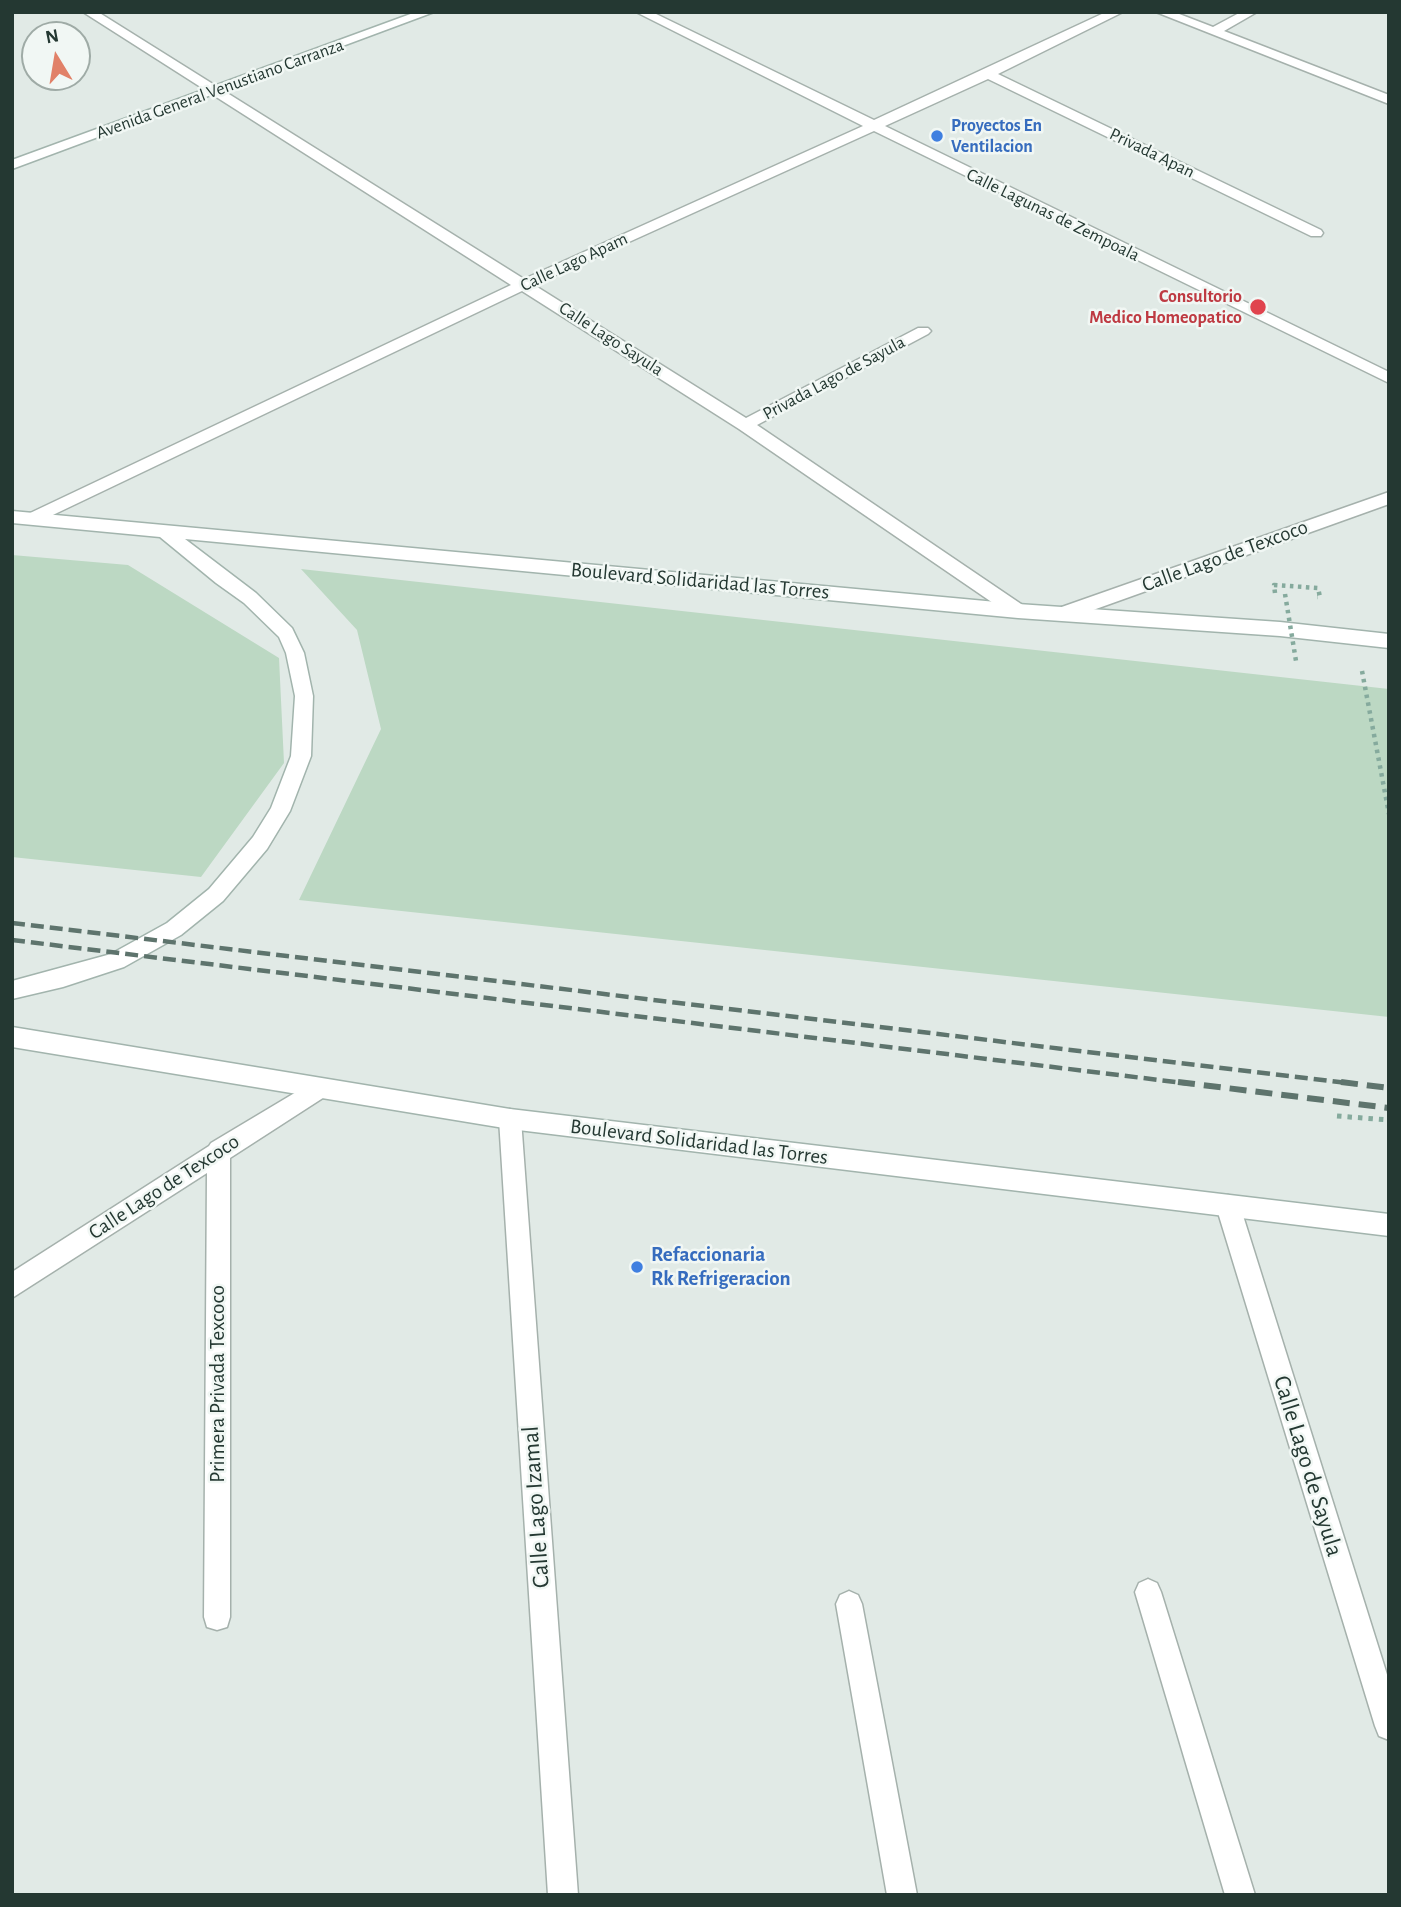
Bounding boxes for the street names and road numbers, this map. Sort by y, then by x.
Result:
street label: Avenida General Venustiano Carranza [93,34,347,144]
street label: Privada Apan [1106,123,1198,183]
street label: Calle Lagunas de Zempoala [963,164,1143,266]
street label: Calle Lago Apam [517,228,631,296]
street label: Calle Lago Sayula [555,297,667,381]
street label: Privada Lago de Sayula [759,331,909,425]
street label: Calle Lago de Texcoco [1139,514,1311,598]
street label: Boulevard Solidaridad las Torres [570,557,830,605]
street label: Boulevard Solidaridad las Torres [569,1114,829,1170]
street label: Calle Lago de Texcoco [84,1129,244,1245]
street label: Primera Privada Texcoco [205,1285,231,1483]
street label: Calle Lago de Sayula [1267,1372,1349,1560]
street label: Calle Lago Izamal [516,1425,556,1589]

